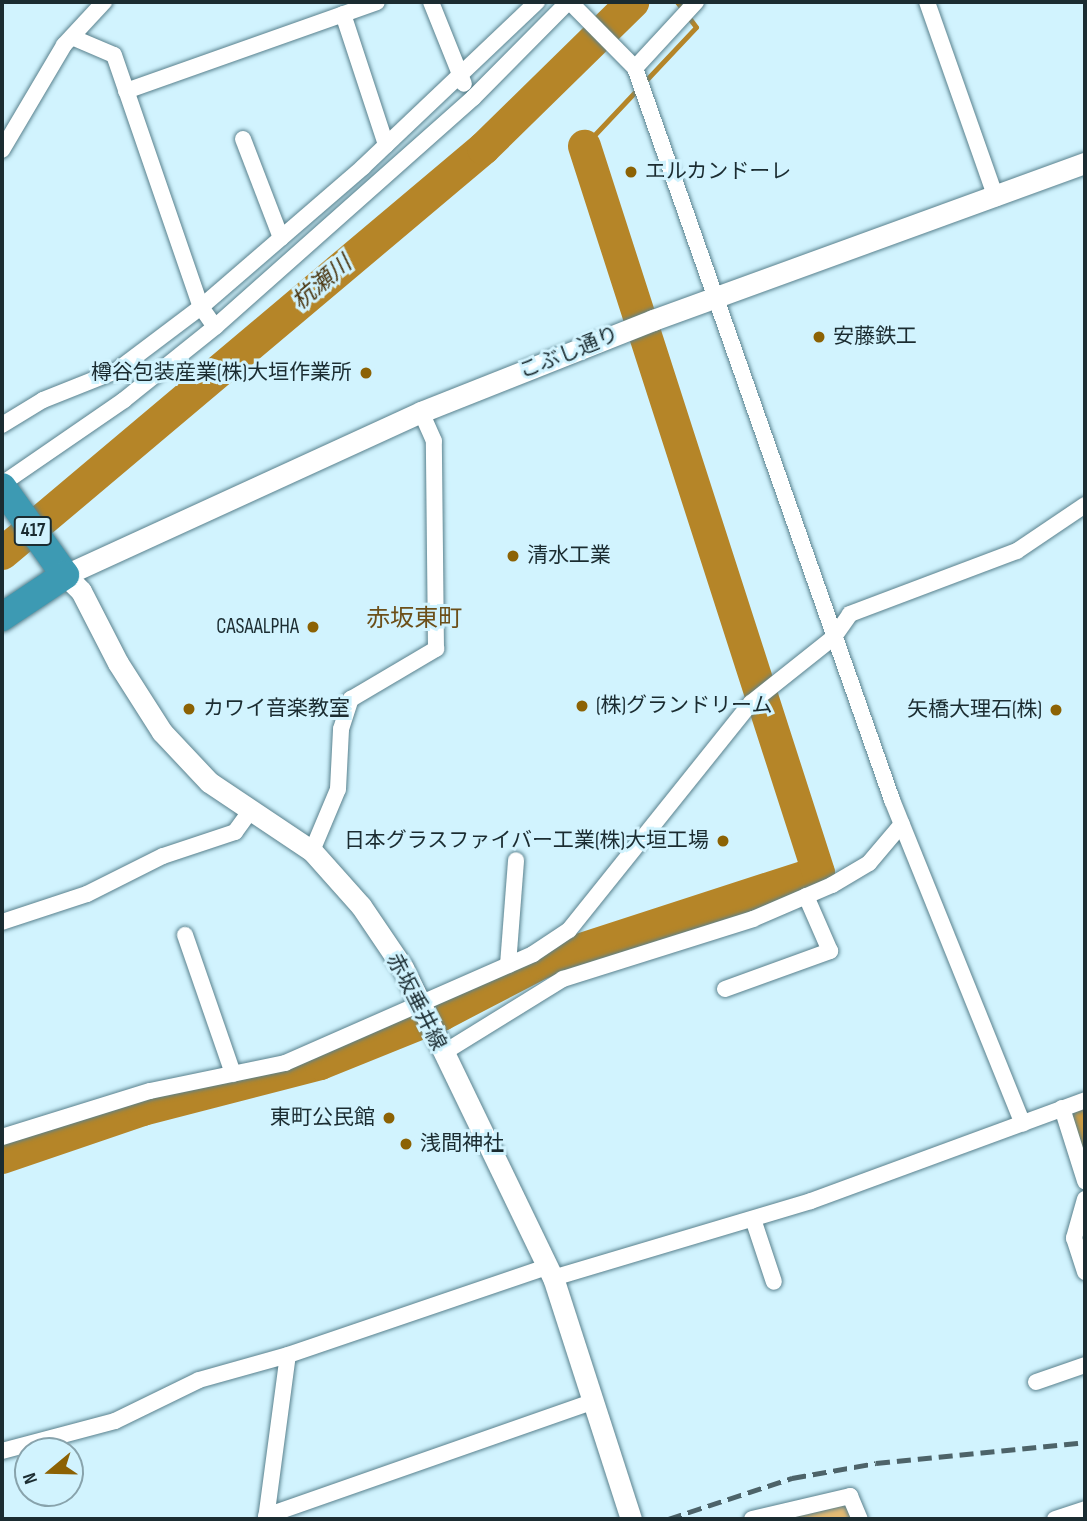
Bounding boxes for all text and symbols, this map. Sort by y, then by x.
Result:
place label: エルカンドーレ [645,159,792,185]
marker: エルカンドーレ [623,164,639,180]
water label: 杭瀬川 [287,250,357,316]
street label: こぶし通り [516,322,622,384]
place label: 安藤鉄工 [833,324,917,350]
marker: 安藤鉄工 [811,329,827,345]
place label: 樽谷包装産業(株)大垣作業所 [91,360,352,386]
marker: 樽谷包装産業(株)大垣作業所 [358,365,374,381]
road number: 417 [14,516,52,546]
place label: 清水工業 [527,543,611,569]
marker: 清水工業 [505,548,521,564]
district label: 赤坂東町 [366,605,462,633]
place label: CASAALPHA [216,614,299,640]
marker: CASAALPHA [305,619,321,635]
place label: (株)グランドリーム [596,693,773,719]
place label: カワイ音楽教室 [203,696,350,722]
place label: 矢橋大理石(株) [907,697,1042,723]
marker: (株)グランドリーム [574,698,590,714]
marker: カワイ音楽教室 [181,701,197,717]
marker: 矢橋大理石(株) [1048,702,1064,718]
place label: 日本グラスファイバー工業(株)大垣工場 [343,828,709,854]
marker: 日本グラスファイバー工業(株)大垣工場 [715,833,731,849]
street label: 赤坂垂井線 [381,950,451,1054]
place label: 東町公民館 [270,1105,375,1131]
marker: 東町公民館 [381,1110,397,1126]
place label: 浅間神社 [420,1131,504,1157]
marker: 浅間神社 [398,1136,414,1152]
north arrow [14,1437,84,1507]
text: N [18,1470,43,1487]

